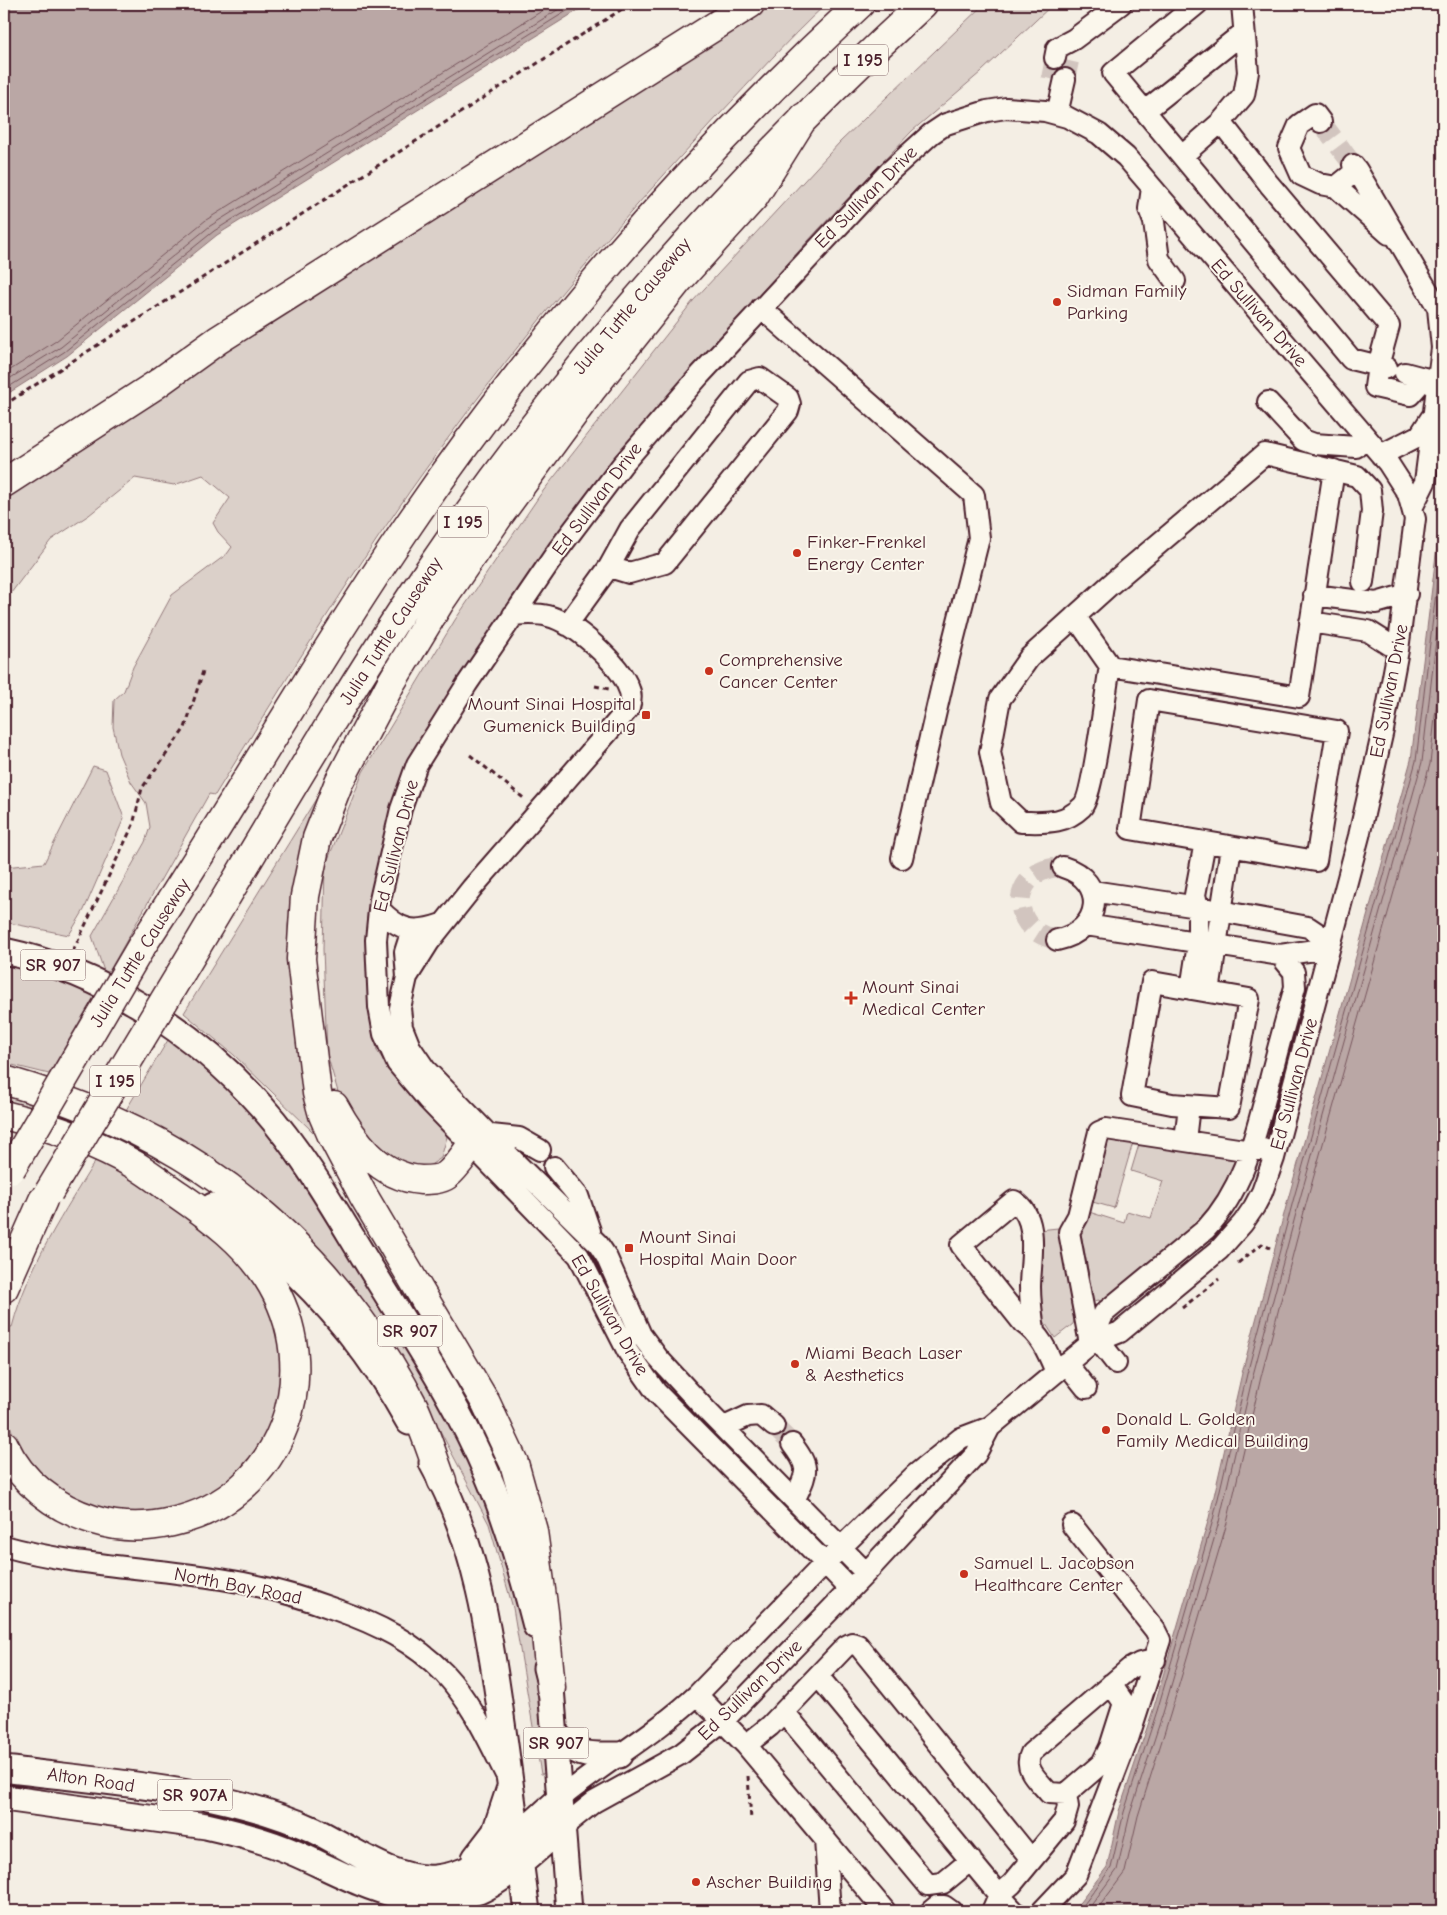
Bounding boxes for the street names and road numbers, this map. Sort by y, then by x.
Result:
road number: I 195 [838,44,888,76]
street label: Ed Sullivan Drive [810,141,922,253]
street label: Julia Tuttle Causeway [568,233,696,379]
street label: Ed Sullivan Drive [1206,255,1312,371]
street label: Ed Sullivan Drive [547,438,647,560]
road number: I 195 [438,507,488,538]
street label: Julia Tuttle Causeway [335,553,447,709]
street label: Ed Sullivan Drive [1365,622,1413,760]
street label: Ed Sullivan Drive [369,777,423,915]
street label: Julia Tuttle Causeway [85,874,195,1032]
road number: SR 907 [20,950,86,980]
street label: Ed Sullivan Drive [1266,1016,1322,1152]
road number: I 195 [90,1066,140,1096]
street label: Ed Sullivan Drive [567,1251,653,1379]
road number: SR 907 [378,1315,442,1346]
street label: North Bay Road [172,1563,304,1609]
street label: Ed Sullivan Drive [694,1635,806,1745]
road number: SR 907 [524,1728,588,1759]
street label: Alton Road [46,1763,136,1797]
road number: SR 907A [158,1780,232,1810]

